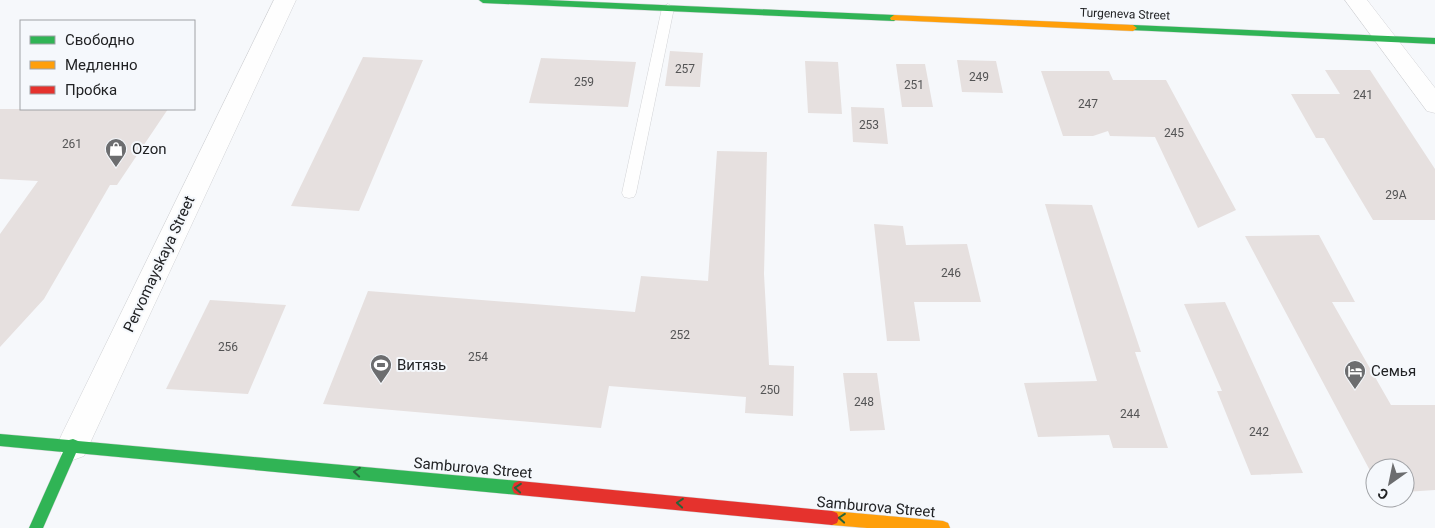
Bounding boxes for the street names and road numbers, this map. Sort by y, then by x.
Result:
street label: Turgeneva Street [1080,5,1170,23]
street label: Pervomayskaya Street [119,193,199,335]
street label: Samburova Street [413,454,533,482]
street label: Samburova Street [816,493,936,521]

